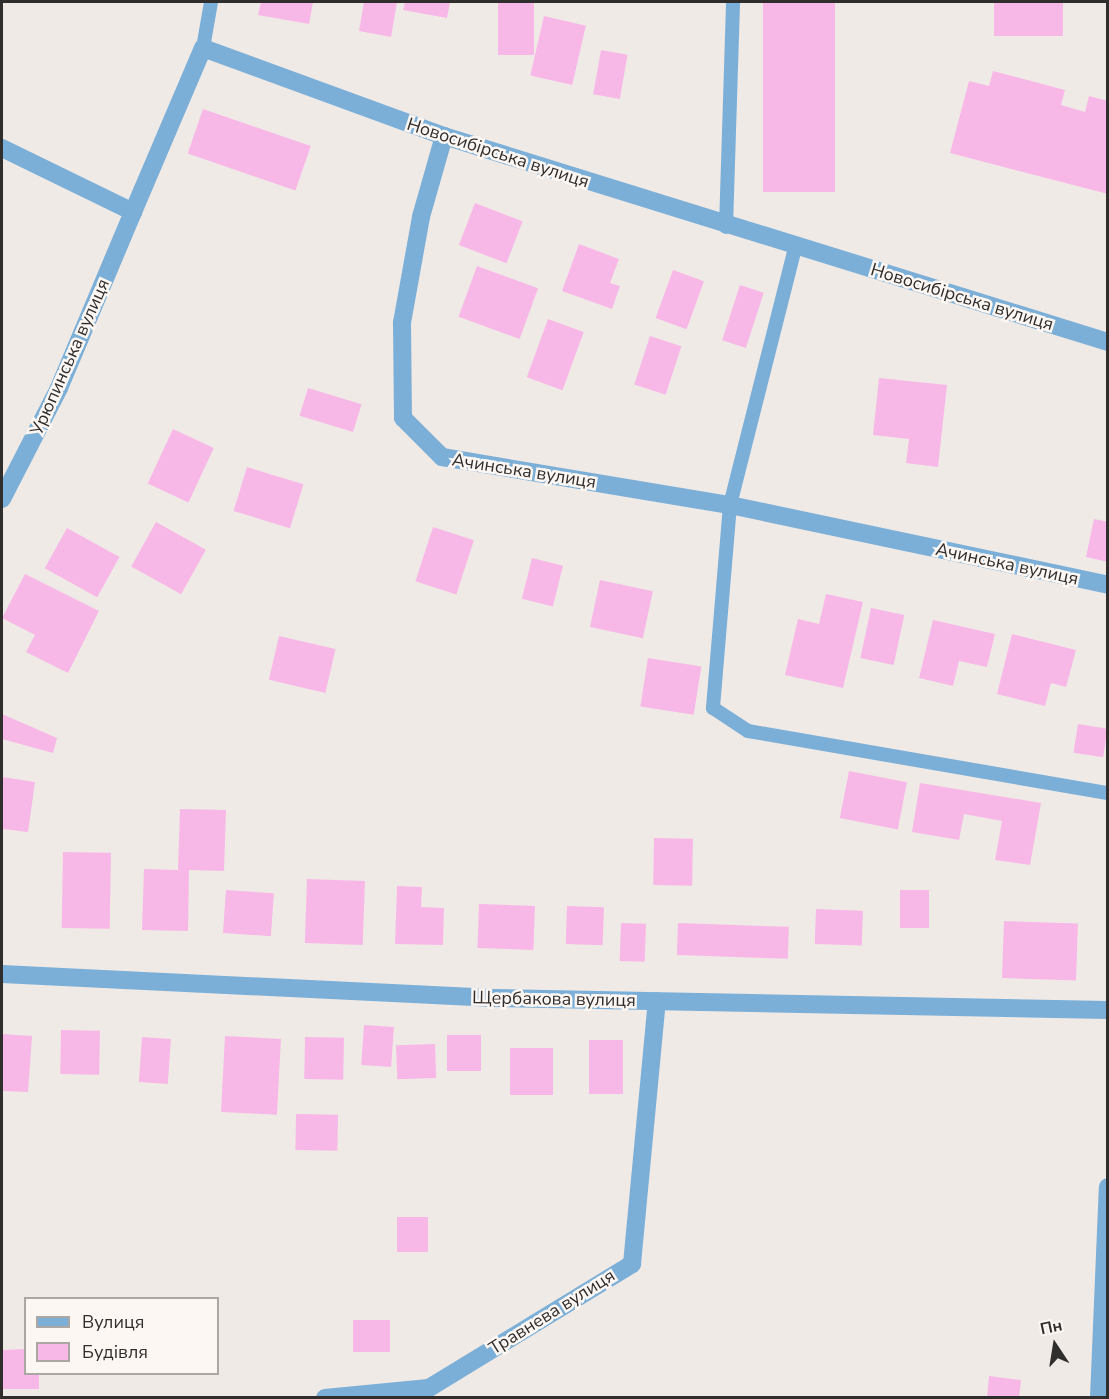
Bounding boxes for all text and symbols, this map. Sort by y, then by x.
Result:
street label: Новосибірська вулиця [404,113,592,193]
street label: Новосибірська вулиця [868,259,1056,335]
street label: Урюпинська вулиця [26,276,114,438]
street label: Ачинська вулиця [450,449,598,493]
street label: Ачинська вулиця [934,538,1080,590]
street label: Щербакова вулиця [472,987,636,1011]
street label: Травнева вулиця [485,1265,619,1359]
legend [24,1297,219,1375]
text: Вулиця [82,1310,144,1334]
text: Пн [1038,1314,1064,1340]
north arrow [1025,1315,1085,1375]
text: Будівля [82,1340,148,1364]

